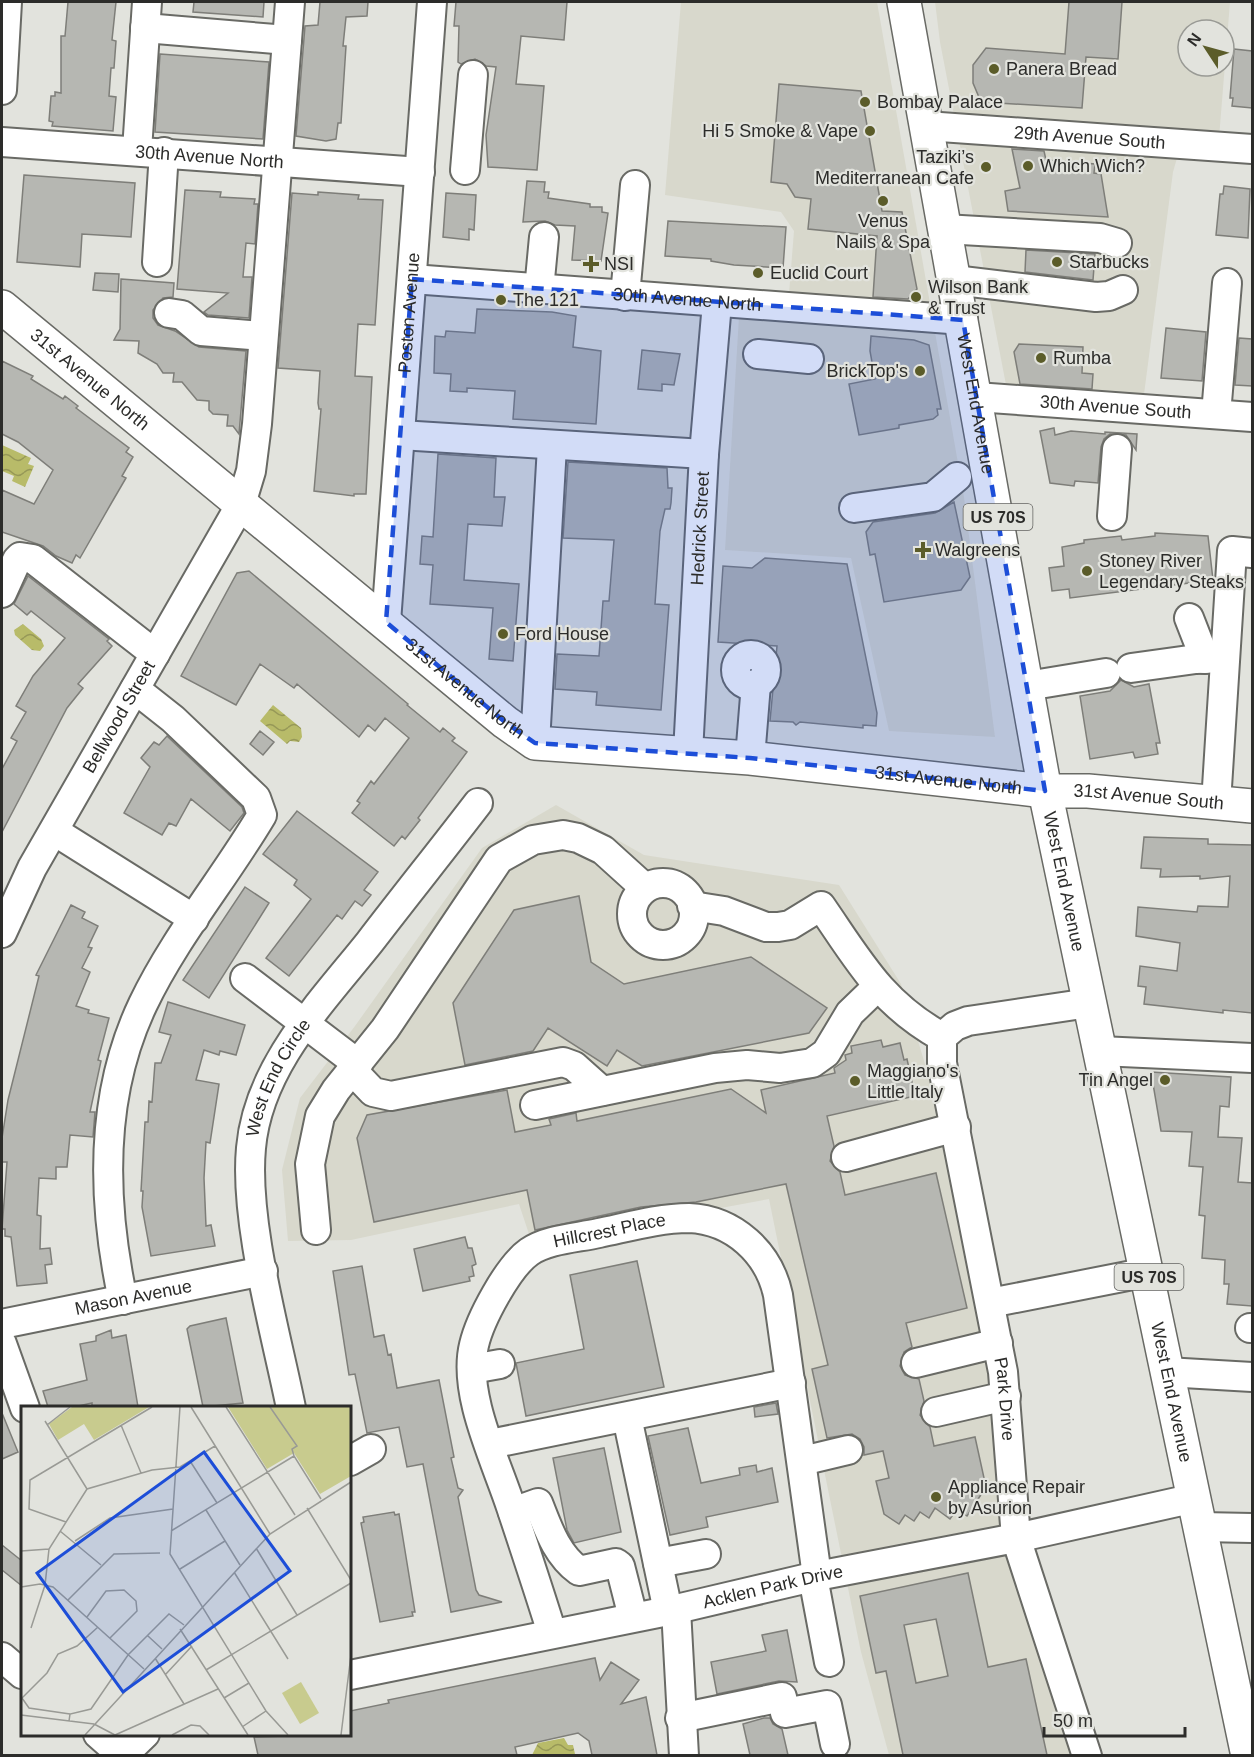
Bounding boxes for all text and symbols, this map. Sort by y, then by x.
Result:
north arrow [1176,18,1236,78]
text: N [1184,30,1205,49]
place label: Panera Bread [1006,59,1117,79]
marker: Panera Bread [987,62,1001,76]
place label: Bombay Palace [877,92,1003,112]
marker: Bombay Palace [858,95,872,109]
place label: Hi 5 Smoke & Vape [702,121,858,141]
street label: 29th Avenue South [1013,122,1166,153]
marker: Hi 5 Smoke & Vape [863,124,877,138]
street label: 30th Avenue North [134,142,284,172]
place label: Taziki’s Mediterranean Cafe [815,147,974,188]
place label: Which Wich? [1040,156,1145,176]
marker: Which Wich? [1021,159,1035,173]
marker: Taziki’s Mediterranean Cafe [979,160,993,174]
marker: Venus Nails & Spa [876,194,890,208]
place label: Venus Nails & Spa [836,211,931,252]
street label: Poston Avenue [394,252,423,374]
place label: Starbucks [1069,252,1149,272]
place label: NSI [604,254,634,274]
marker: NSI [582,255,600,273]
marker: Starbucks [1050,255,1064,269]
place label: Euclid Court [770,263,868,283]
marker: Euclid Court [751,266,765,280]
place label: Wilson Bank & Trust [928,277,1029,318]
street label: 30th Avenue North [612,284,762,315]
place label: The 121 [513,290,579,310]
marker: Wilson Bank & Trust [909,290,923,304]
marker: The 121 [494,293,508,307]
street label: 31st Avenue North [27,325,153,434]
street label: West End Avenue [953,332,998,476]
place label: Rumba [1053,348,1112,368]
marker: Rumba [1034,351,1048,365]
place label: BrickTop's [827,361,908,381]
marker: BrickTop's [913,364,927,378]
street label: 30th Avenue South [1039,392,1192,423]
street label: Hedrick Street [687,471,713,586]
road number: US 70S [964,504,1032,530]
place label: Walgreens [935,540,1020,560]
marker: Walgreens [916,543,930,557]
place label: Stoney River Legendary Steaks [1099,551,1244,592]
marker: Stoney River Legendary Steaks [1080,564,1094,578]
place label: Ford House [515,624,609,644]
marker: Ford House [496,627,510,641]
street label: 31st Avenue North [401,634,529,743]
street label: Bellwood Street [79,657,159,776]
street label: 31st Avenue North [874,762,1023,798]
street label: 31st Avenue South [1073,781,1225,813]
street label: West End Avenue [1040,810,1088,953]
street label: West End Circle [242,1015,315,1138]
place label: Maggiano's Little Italy [867,1061,959,1102]
place label: Tin Angel [1079,1070,1153,1090]
marker: Tin Angel [1158,1073,1172,1087]
marker: Maggiano's Little Italy [848,1074,862,1088]
street label: Hillcrest Place [551,1210,667,1251]
road number: US 70S [1114,1264,1184,1290]
street label: Mason Avenue [73,1276,194,1319]
street label: West End Avenue [1147,1321,1196,1464]
street label: Park Drive [990,1355,1018,1442]
inset map [21,1406,351,1736]
place label: Appliance Repair by Asurion [948,1477,1085,1518]
marker: Appliance Repair by Asurion [929,1490,943,1504]
street label: Acklen Park Drive [701,1561,845,1612]
scale bar [1044,1700,1185,1738]
text: 50 m [1053,1711,1093,1731]

